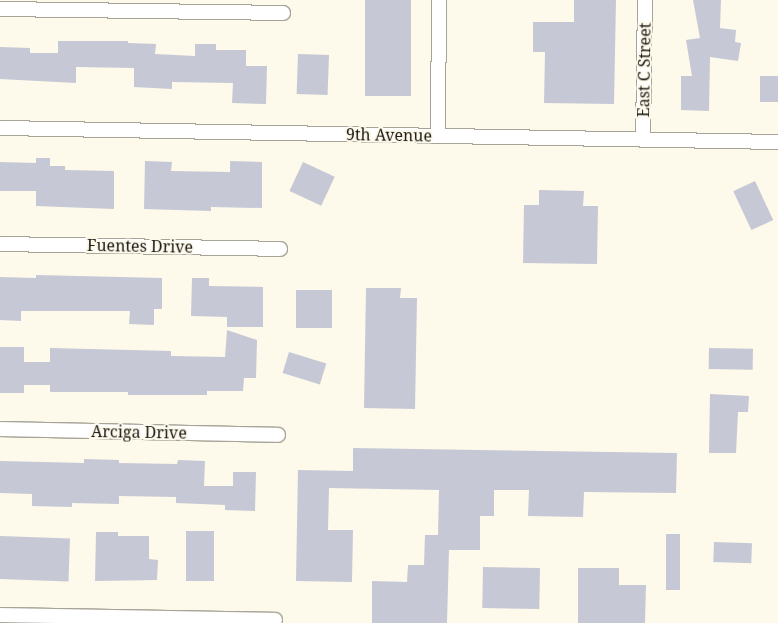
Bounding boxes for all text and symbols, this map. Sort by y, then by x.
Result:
street label: East C Street [634,23,654,117]
street label: 9th Avenue [346,125,432,145]
street label: Fuentes Drive [87,235,193,257]
street label: Arciga Drive [91,422,187,442]

